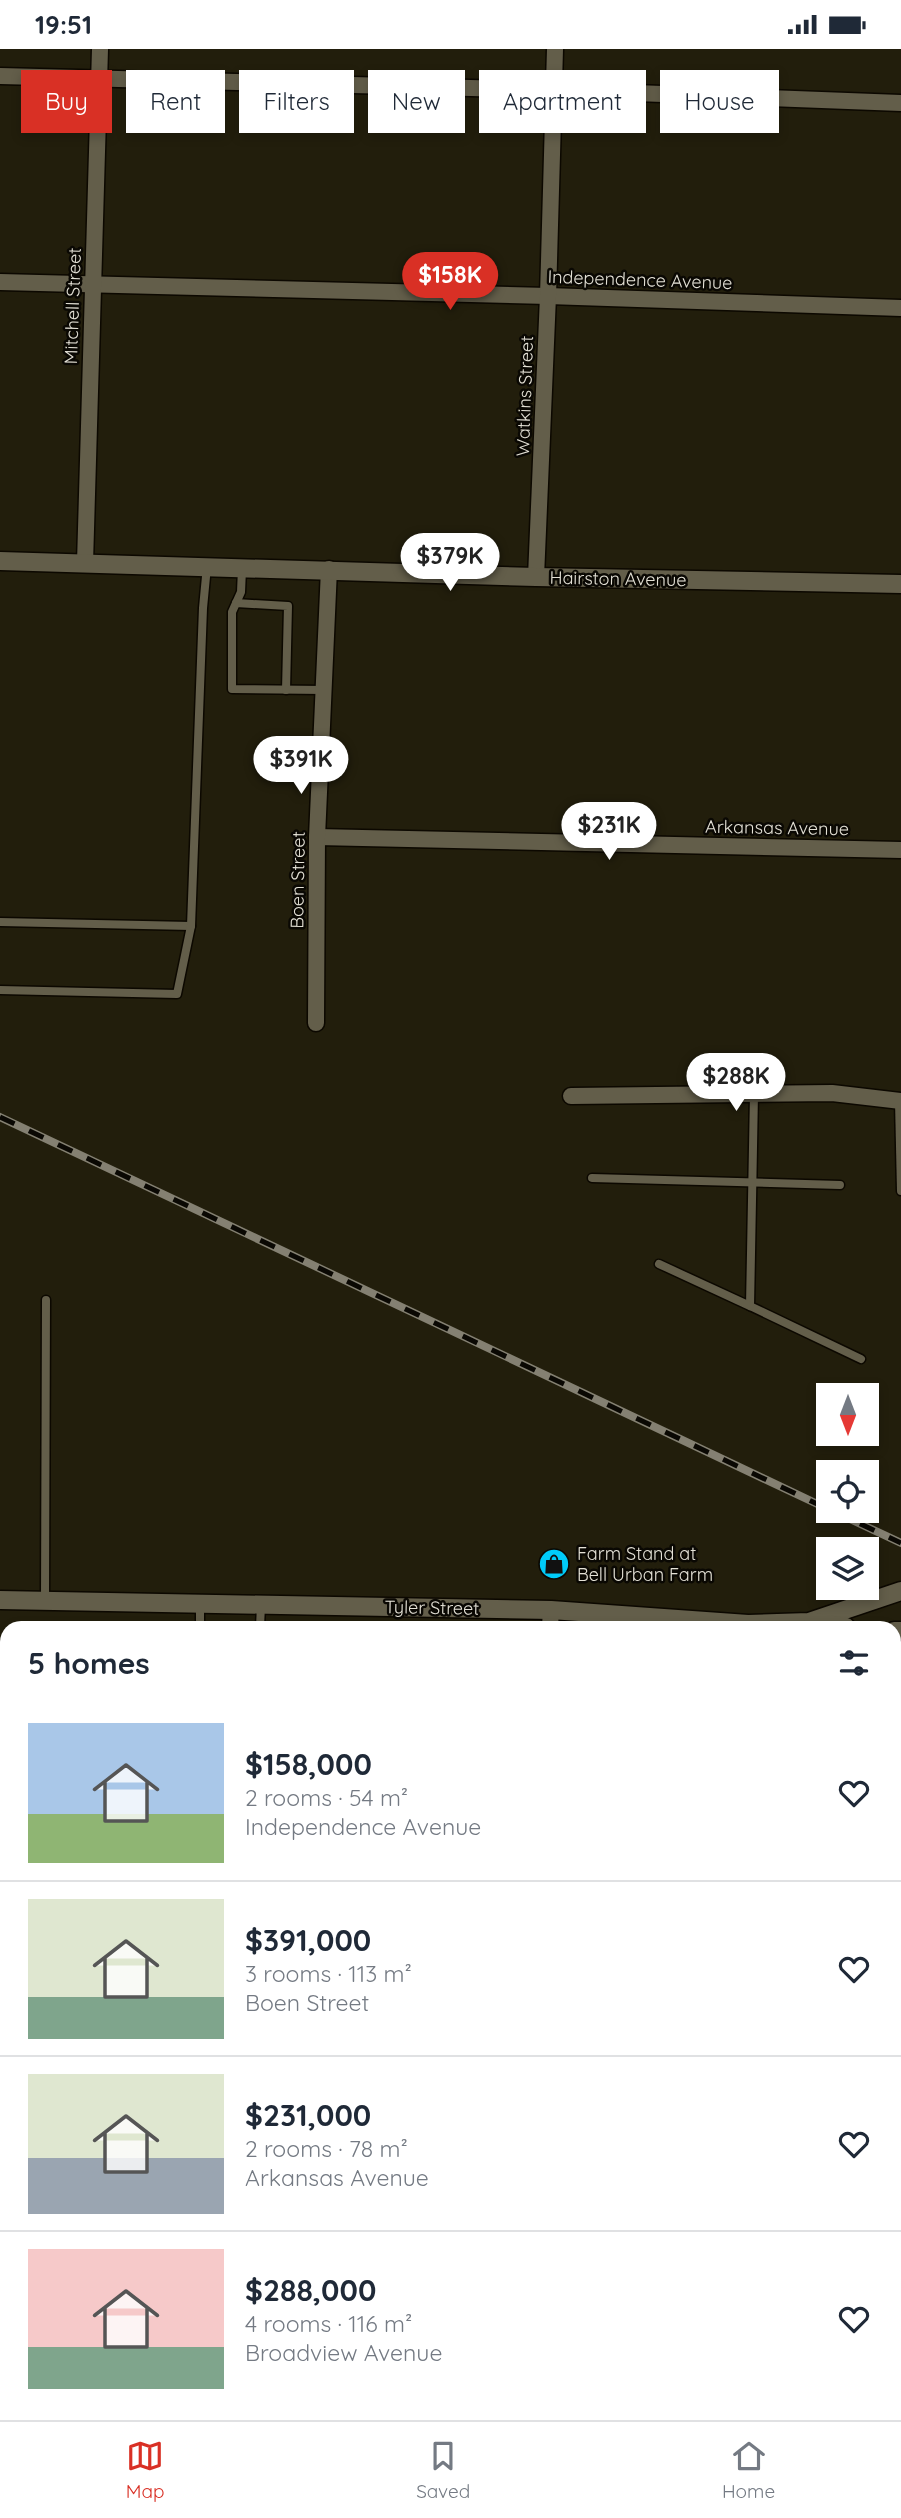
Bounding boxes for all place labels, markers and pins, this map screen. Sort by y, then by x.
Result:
pin: $158K [401,253,499,312]
pin: $379K [401,533,499,593]
pin: $391K [252,737,350,796]
pin: $231K [560,803,658,862]
pin: $288K [687,1053,785,1113]
place label: Farm Stand at Bell Urban Farm [577,1542,713,1586]
shop icon: Farm Stand at Bell Urban Farm [537,1547,571,1581]

